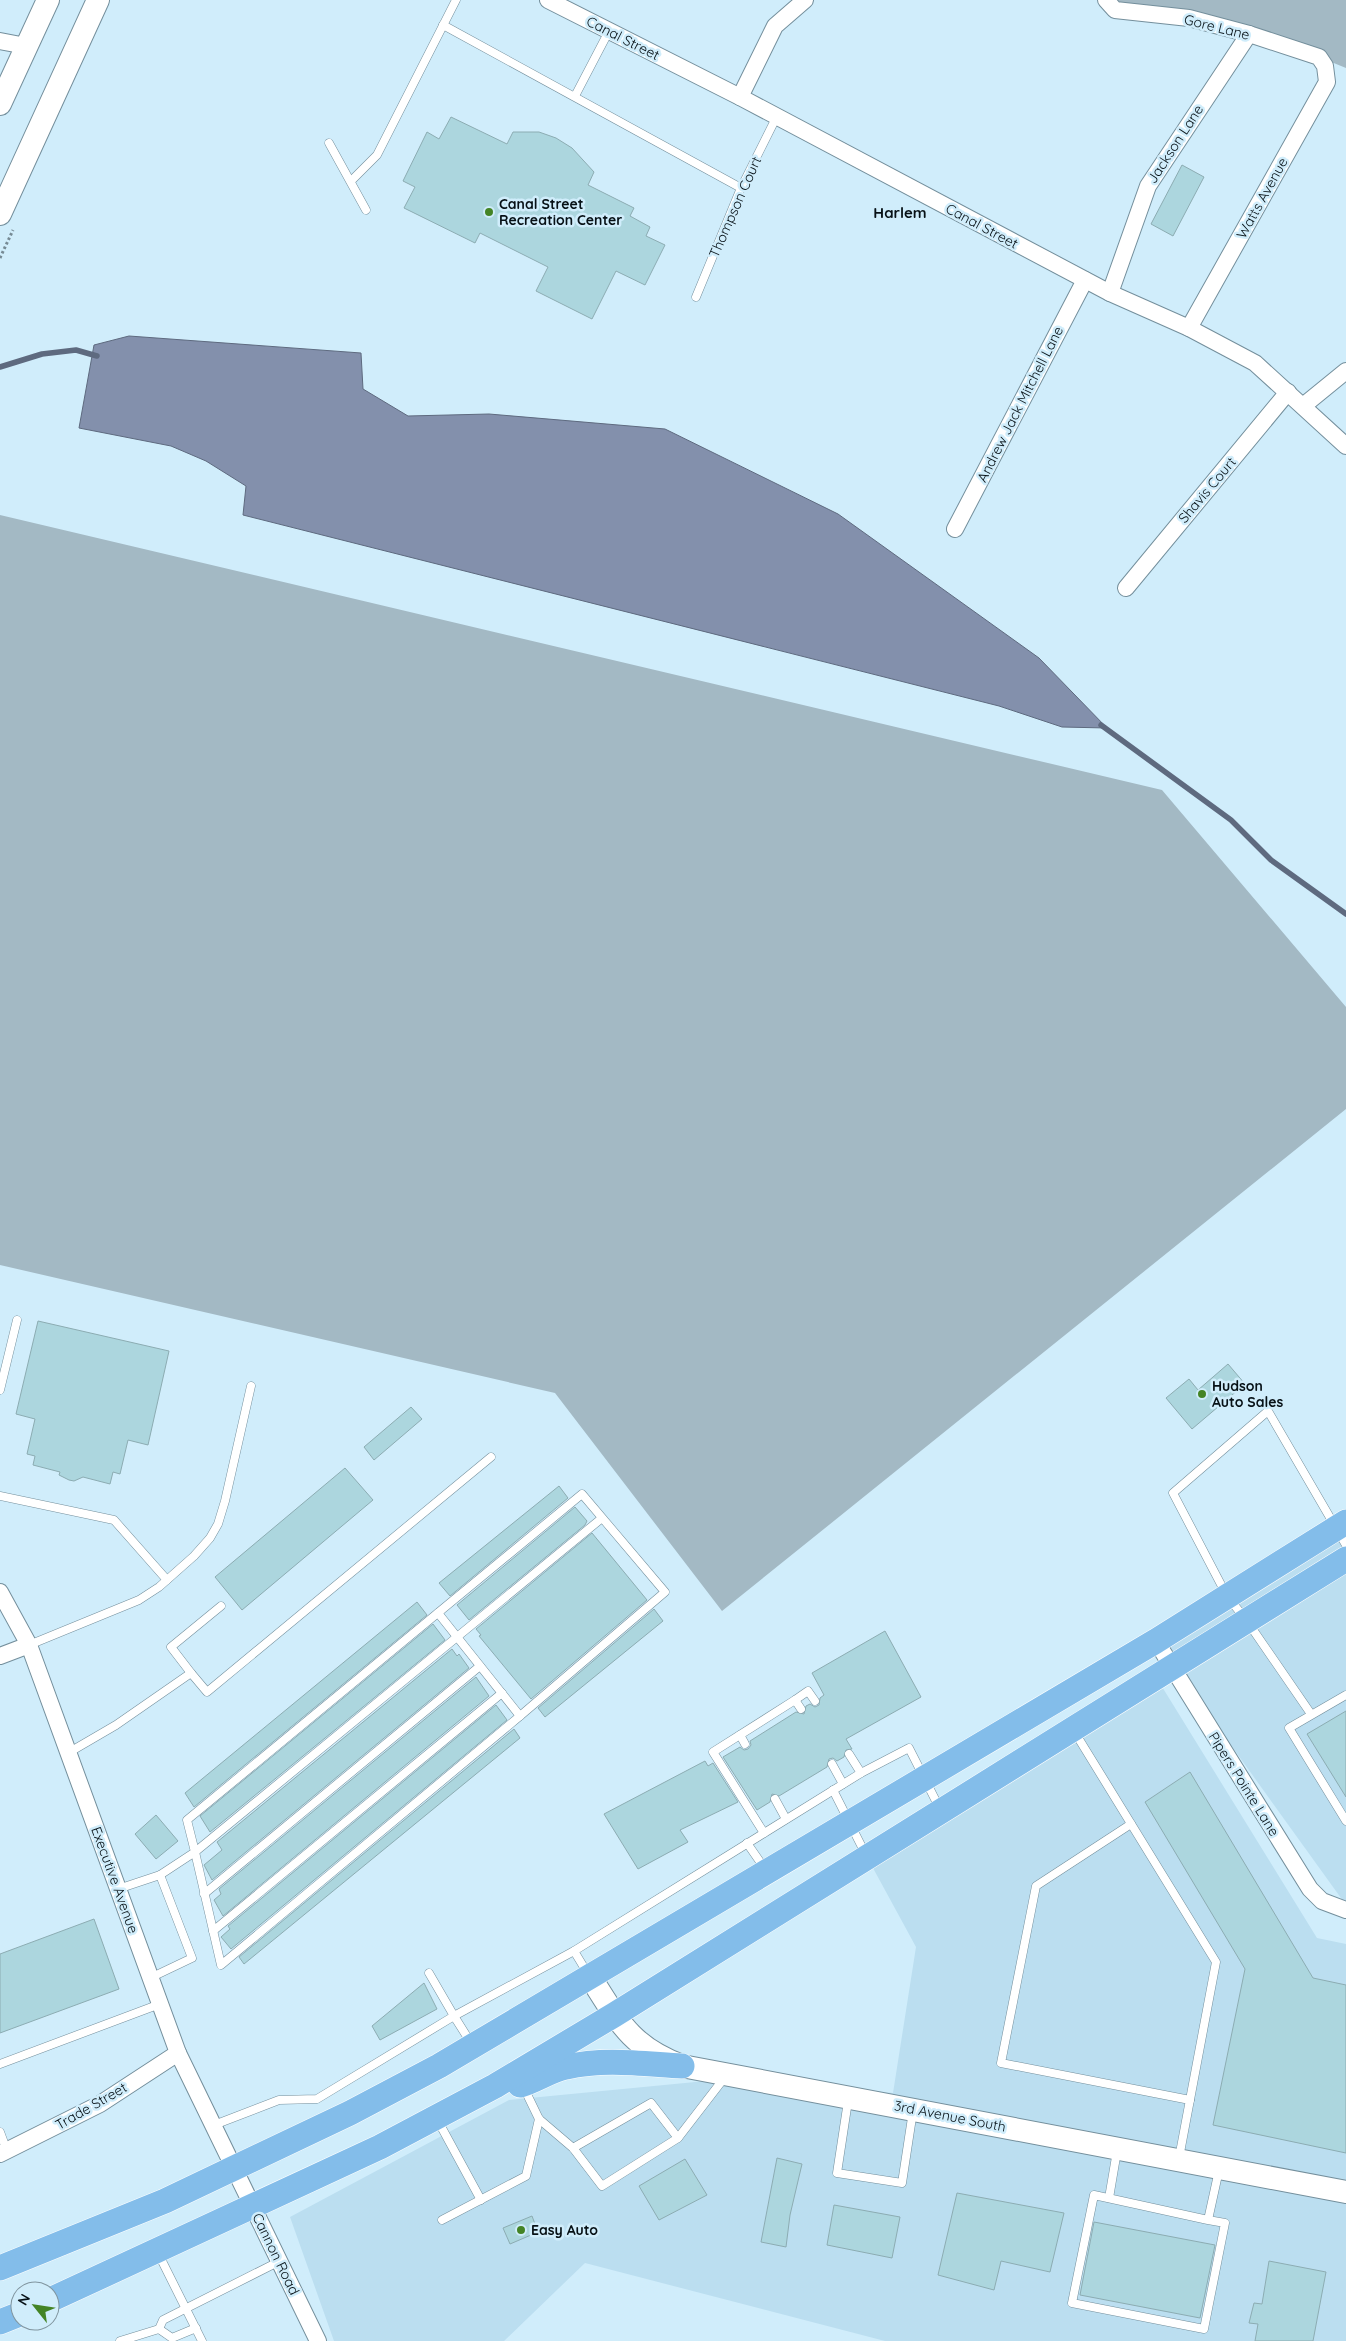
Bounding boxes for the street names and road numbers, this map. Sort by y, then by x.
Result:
street label: Gore Lane [1182,10,1252,44]
street label: Canal Street [583,12,663,64]
street label: Jackson Lane [1143,101,1207,187]
street label: Thompson Court [705,153,765,260]
street label: Watts Avenue [1232,154,1292,242]
street label: Canal Street [943,199,1022,253]
street label: Andrew Jack Mitchell Lane [973,323,1067,485]
street label: Shavis Court [1174,453,1240,527]
street label: Pipers Pointe Lane [1205,1729,1283,1840]
street label: Executive Avenue [87,1824,143,1936]
street label: Trade Street [52,2078,130,2134]
street label: 3rd Avenue South [893,2096,1007,2136]
street label: Cannon Road [248,2210,304,2298]

